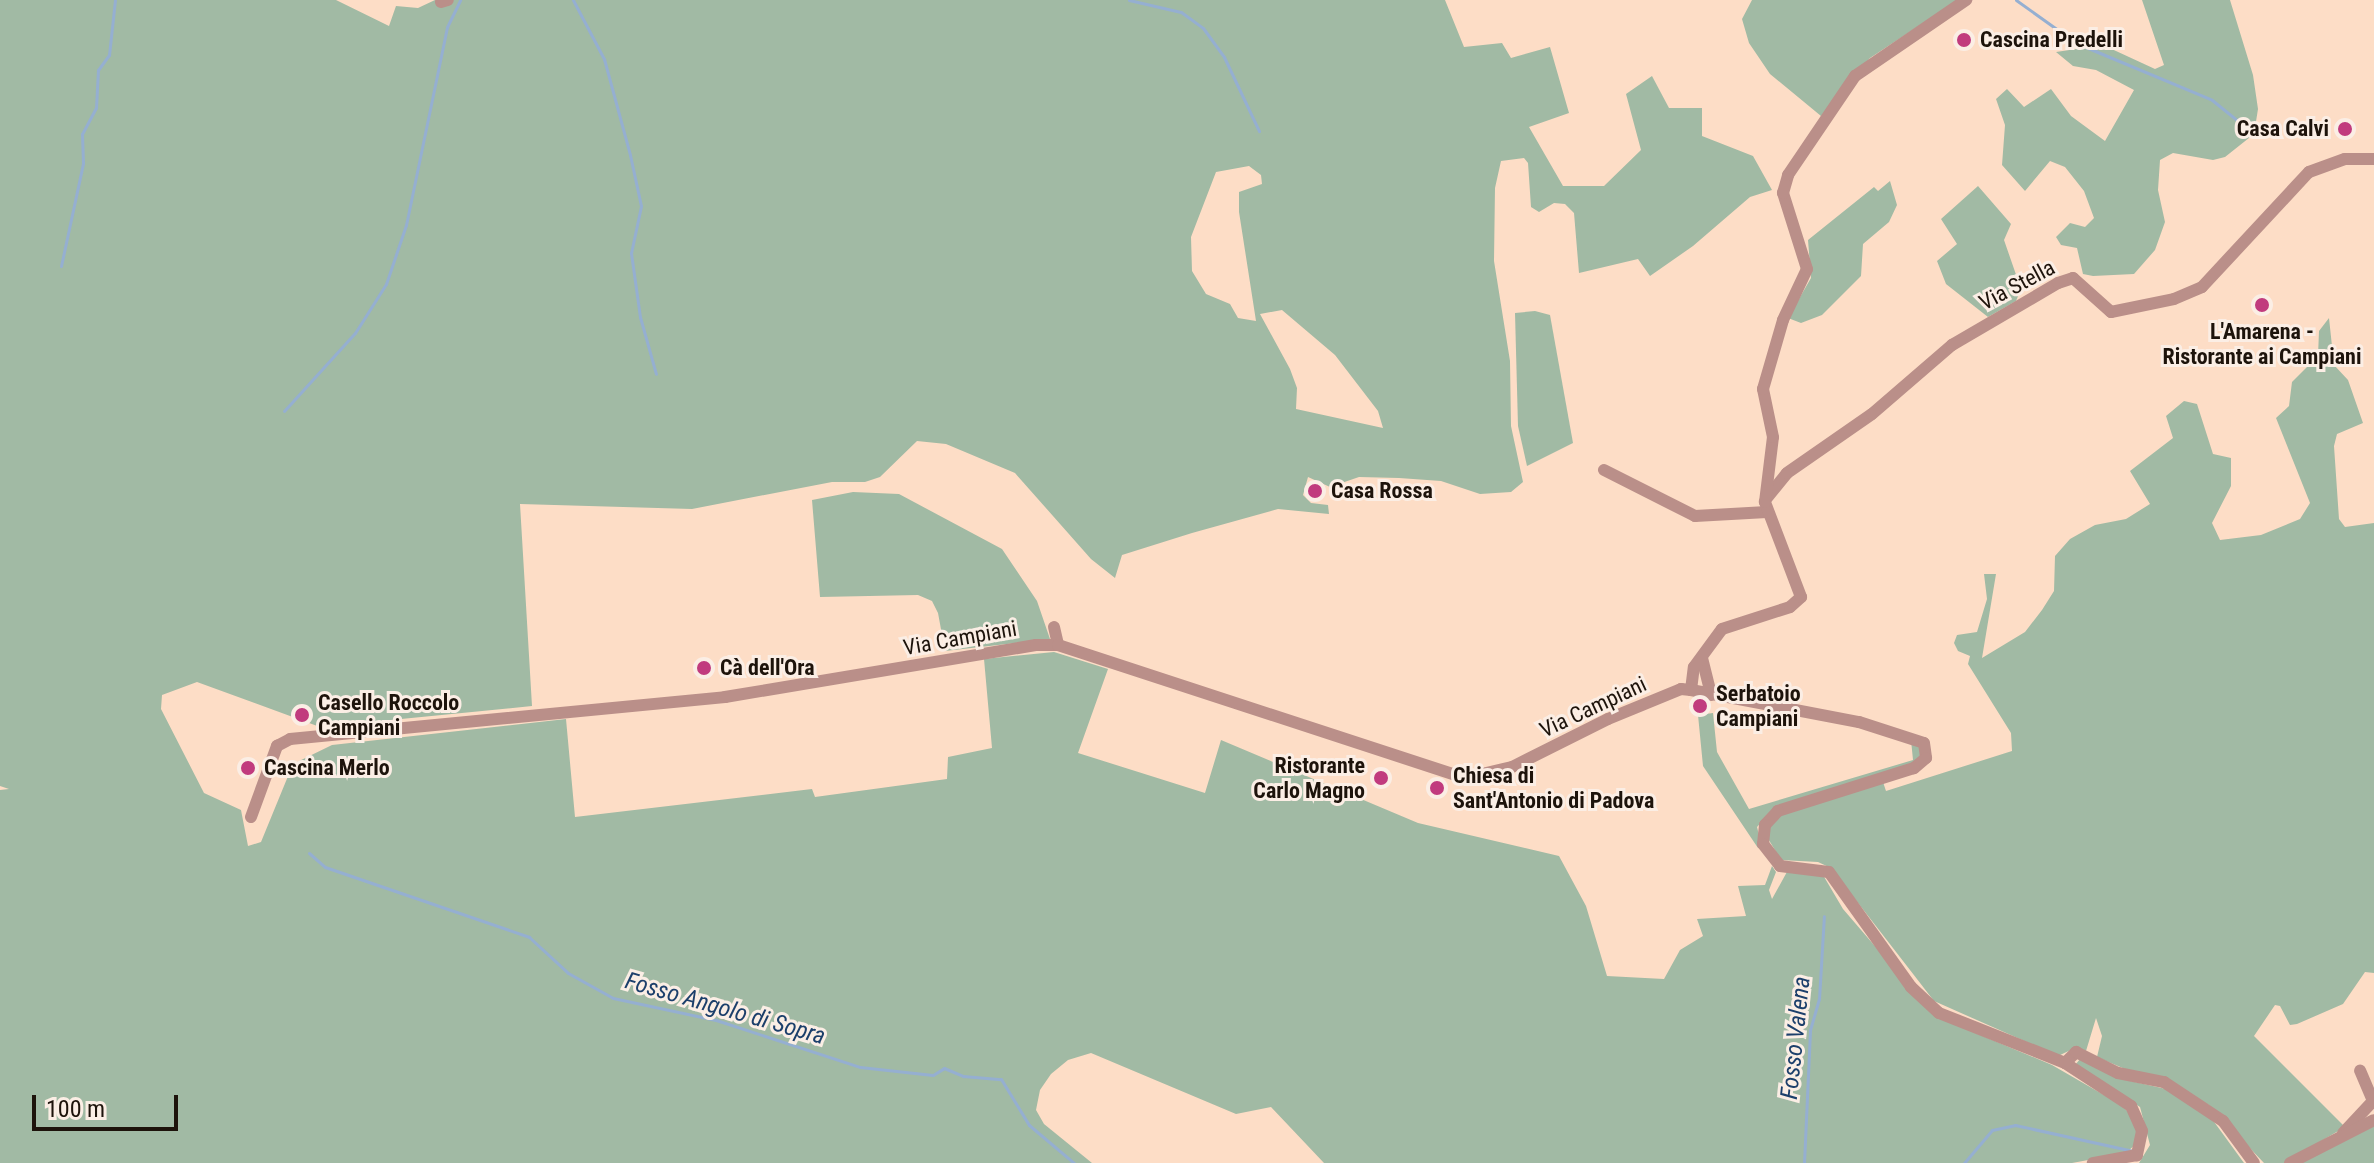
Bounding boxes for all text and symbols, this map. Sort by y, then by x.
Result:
place label: Cascina Predelli [1980,27,2123,53]
marker: Cascina Predelli [1955,31,1973,49]
place label: Casa Calvi [2237,116,2329,142]
marker: Casa Calvi [2336,120,2354,138]
street label: Via Stella [1975,254,2059,316]
marker: L'Amarena - Ristorante ai Campiani [2253,296,2271,314]
place label: L'Amarena - Ristorante ai Campiani [2163,318,2361,370]
place label: Casa Rossa [1331,478,1433,504]
marker: Casa Rossa [1306,482,1324,500]
street label: Via Campiani [901,615,1019,661]
place label: Cà dell'Ora [720,655,815,681]
marker: Cà dell'Ora [695,659,713,677]
street label: Via Campiani [1535,671,1651,743]
place label: Serbatoio Campiani [1716,680,1801,732]
place label: Casello Roccolo Campiani [318,689,459,740]
marker: Serbatoio Campiani [1691,697,1709,715]
marker: Casello Roccolo Campiani [293,706,311,724]
place label: Ristorante Carlo Magno [1253,752,1365,804]
place label: Cascina Merlo [264,755,390,781]
marker: Cascina Merlo [239,759,257,777]
place label: Chiesa di Sant'Antonio di Padova [1453,762,1654,814]
marker: Ristorante Carlo Magno [1372,769,1390,787]
marker: Chiesa di Sant'Antonio di Padova [1428,779,1446,797]
water label: Fosso Angolo di Sopra [622,967,828,1051]
water label: Fosso Valena [1775,975,1817,1101]
scale bar [36,1079,182,1129]
text: 100 m [46,1095,105,1123]

